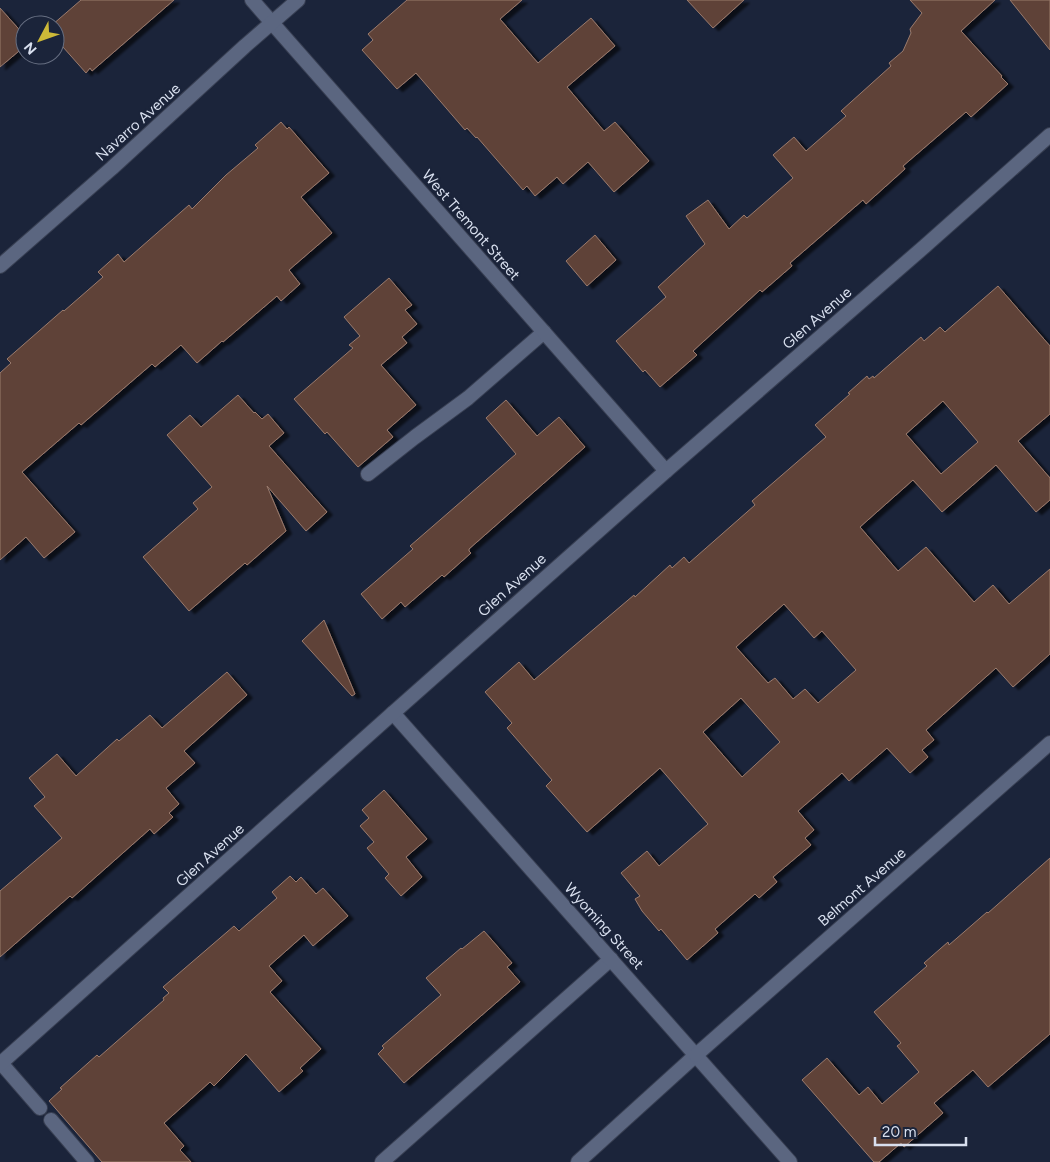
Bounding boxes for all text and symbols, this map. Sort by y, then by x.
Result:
north arrow [15,15,65,65]
text: N [21,39,41,58]
street label: Navarro Avenue [92,79,184,165]
street label: West Tremont Street [418,166,524,284]
street label: Glen Avenue [779,283,855,353]
street label: Glen Avenue [474,550,550,620]
street label: Glen Avenue [172,820,248,890]
street label: Belmont Avenue [814,844,910,930]
street label: Wyoming Street [561,879,648,973]
scale bar [875,1114,966,1146]
text: 20 m [882,1123,916,1141]

